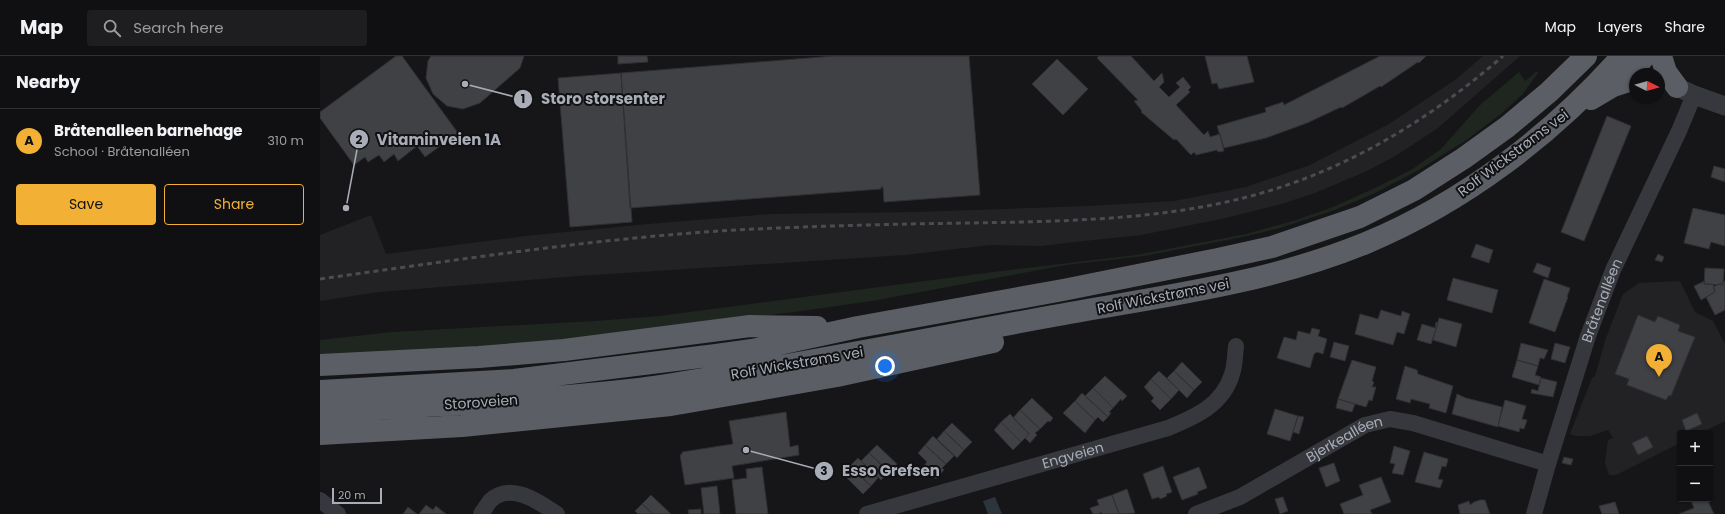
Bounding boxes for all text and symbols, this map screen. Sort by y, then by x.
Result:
search box [87,10,367,46]
text: Map [20,14,63,41]
icon: search [101,17,123,39]
text: Search here [133,17,224,38]
text: Map [1545,17,1576,37]
text: Layers [1598,17,1642,37]
text: Share [1664,17,1705,37]
north arrow [1629,68,1665,104]
text: Nearby [16,70,80,94]
callout: Storo storsenter [513,85,672,112]
text: Storo storsenter [541,88,666,109]
text: 1 [521,90,525,107]
street label: Rolf Wickstrøms vei [1453,105,1573,201]
text: Bråtenalleen barnehage [54,120,243,141]
callout: Vitaminveien 1A [349,126,509,153]
text: Vitaminveien 1A [377,129,501,150]
text: A [24,131,34,150]
text: 310 m [267,131,304,150]
text: 2 [356,131,363,148]
text: School · Bråtenalléen [54,142,190,161]
button: Save [16,184,156,225]
button: Share [164,184,304,225]
street label: Bråtenalléen [1577,255,1627,345]
street label: Rolf Wickstrøms vei [1095,273,1231,319]
street label: Rolf Wickstrøms vei [729,342,865,384]
pin: A [1646,344,1672,377]
your location [875,356,895,376]
street label: Storoveien [443,389,519,415]
street label: Bjerkealléen [1302,411,1385,467]
map controls [1677,430,1713,502]
button: + [1677,430,1713,466]
street label: Engveien [1040,437,1106,474]
callout: Esso Grefsen [814,458,948,485]
text: Esso Grefsen [842,460,940,481]
text: 3 [820,462,828,479]
button: − [1677,466,1713,502]
scale bar [332,486,382,505]
text: 20 m [338,487,366,503]

